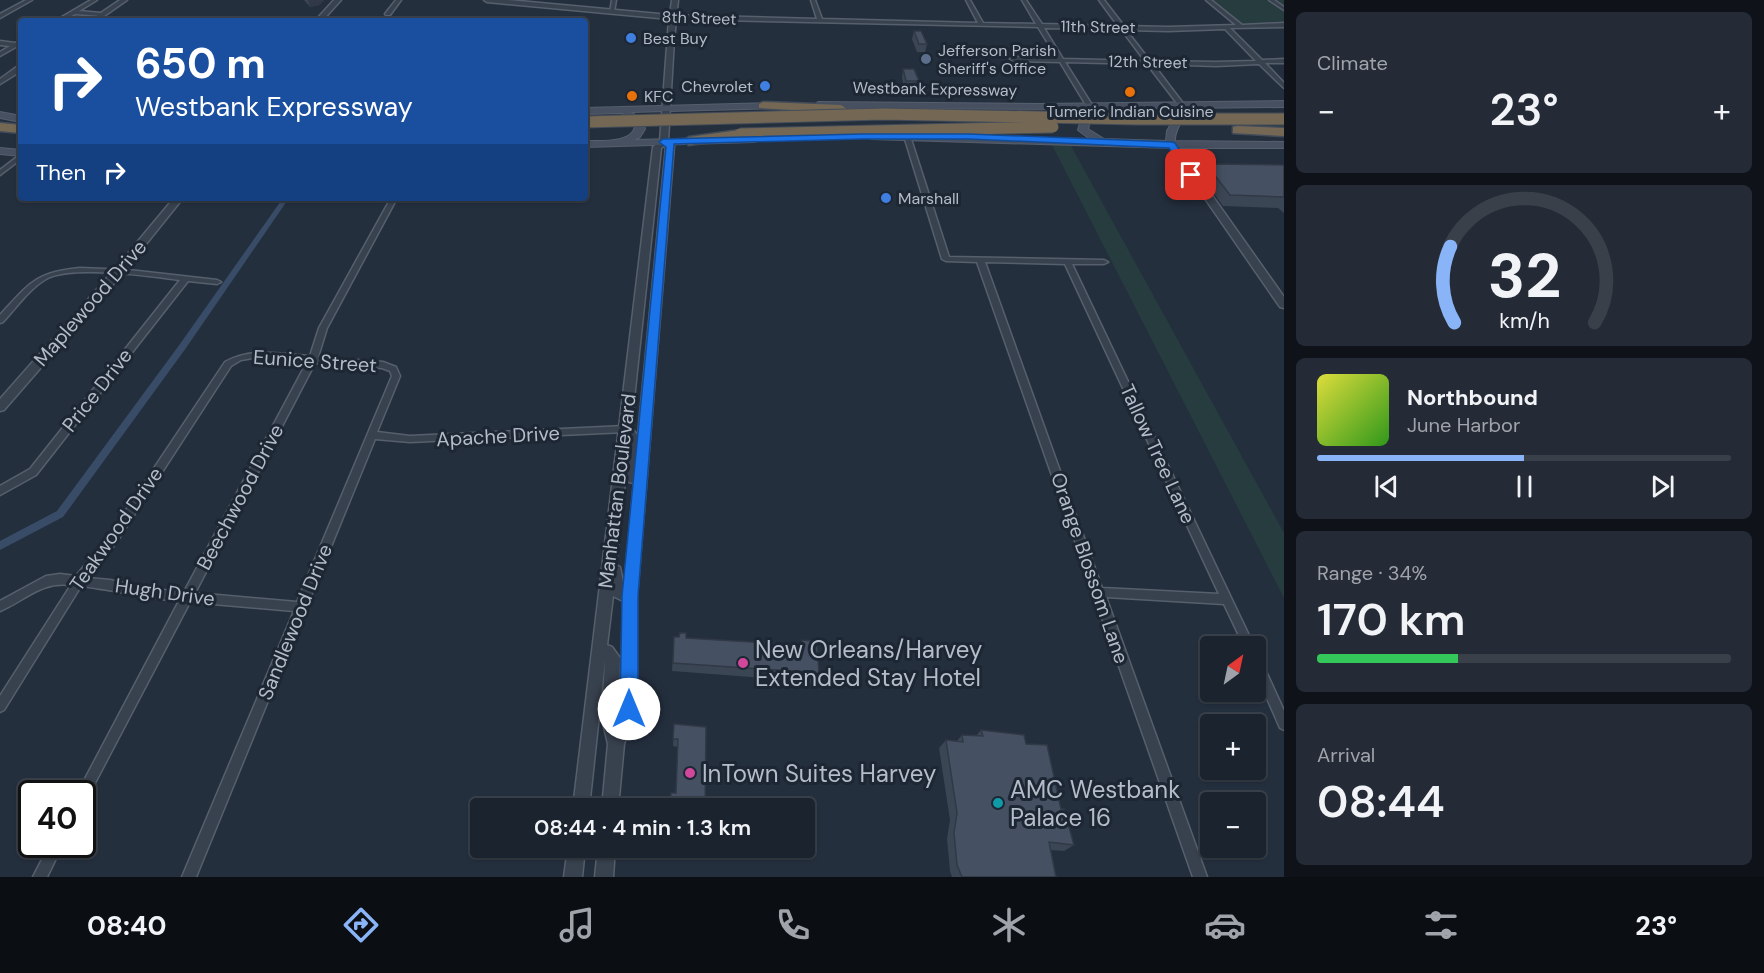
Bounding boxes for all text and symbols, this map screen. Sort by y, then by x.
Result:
street label: 8th Street [661,6,737,30]
street label: 11th Street [1060,16,1136,38]
place label: Best Buy [643,28,708,49]
marker: Best Buy [624,31,638,45]
text: 650 m [135,36,266,91]
place label: Jefferson Parish Sheriff's Office [938,40,1056,79]
icon: right [36,42,114,120]
text: Climate [1317,50,1388,76]
street label: 12th Street [1108,51,1188,73]
marker: Jefferson Parish Sheriff's Office [919,52,933,66]
place label: Chevrolet [681,76,753,97]
street label: Westbank Expressway [852,77,1018,101]
marker: Chevrolet [758,79,772,93]
text: 23° [1490,80,1559,139]
marker: Tumeric Indian Cuisine [1123,85,1137,99]
place label: KFC [644,86,673,107]
text: Westbank Expressway [135,89,413,124]
marker: KFC [625,89,639,103]
text: − [1317,89,1335,132]
text: + [1713,89,1731,132]
place label: Tumeric Indian Cuisine [1046,101,1214,122]
pin [1165,149,1216,200]
icon: right [98,156,131,189]
text: Then [36,158,86,187]
icon: arrive [1174,158,1207,191]
place label: Marshall [898,188,959,209]
marker: Marshall [879,191,893,205]
street label: Maplewood Drive [28,234,152,372]
text: 32 [1487,235,1561,316]
text: km/h [1499,307,1549,335]
street label: Price Drive [56,343,138,437]
street label: Eunice Street [252,344,378,378]
street label: Tallow Tree Lane [1114,380,1202,528]
text: Northbound [1407,383,1538,412]
street label: Manhattan Boulevard [592,392,642,590]
text: June Harbor [1407,412,1520,438]
street label: Beechwood Drive [191,420,289,574]
street label: Apache Drive [436,420,560,452]
street label: Teakwood Drive [64,462,168,596]
street label: Orange Blossom Lane [1045,469,1135,667]
icon: previous [1370,470,1403,503]
icon: pause [1508,470,1541,503]
icon: next [1646,470,1679,503]
street label: Sandlewood Drive [252,540,338,704]
text: Range · 34% [1317,560,1427,586]
street label: Hugh Drive [113,572,217,612]
text: 170 km [1317,590,1466,649]
place label: New Orleans/Harvey Extended Stay Hotel [755,634,982,693]
north arrow [1200,636,1266,702]
map controls [1200,636,1266,858]
marker: New Orleans/Harvey Extended Stay Hotel [736,656,750,670]
position arrow [597,677,661,741]
button: + [1200,714,1266,780]
text: Arrival [1317,742,1375,768]
place label: InTown Suites Harvey [702,758,936,789]
marker: InTown Suites Harvey [683,766,697,780]
text: 08:44 [1317,772,1445,831]
place label: AMC Westbank Palace 16 [1010,774,1180,833]
speed limit sign: 40 [18,780,96,858]
button: − [1200,792,1266,858]
marker: AMC Westbank Palace 16 [991,796,1005,810]
text: 08:44 · 4 min · 1.3 km [534,813,751,842]
icon: directions [340,904,382,946]
icon: music [556,904,598,946]
icon: phone [772,904,814,946]
icon: climate [988,904,1030,946]
icon: car [1204,904,1246,946]
icon: filters [1420,904,1462,946]
text: 08:40 [87,908,166,943]
text: 23° [1635,908,1677,943]

